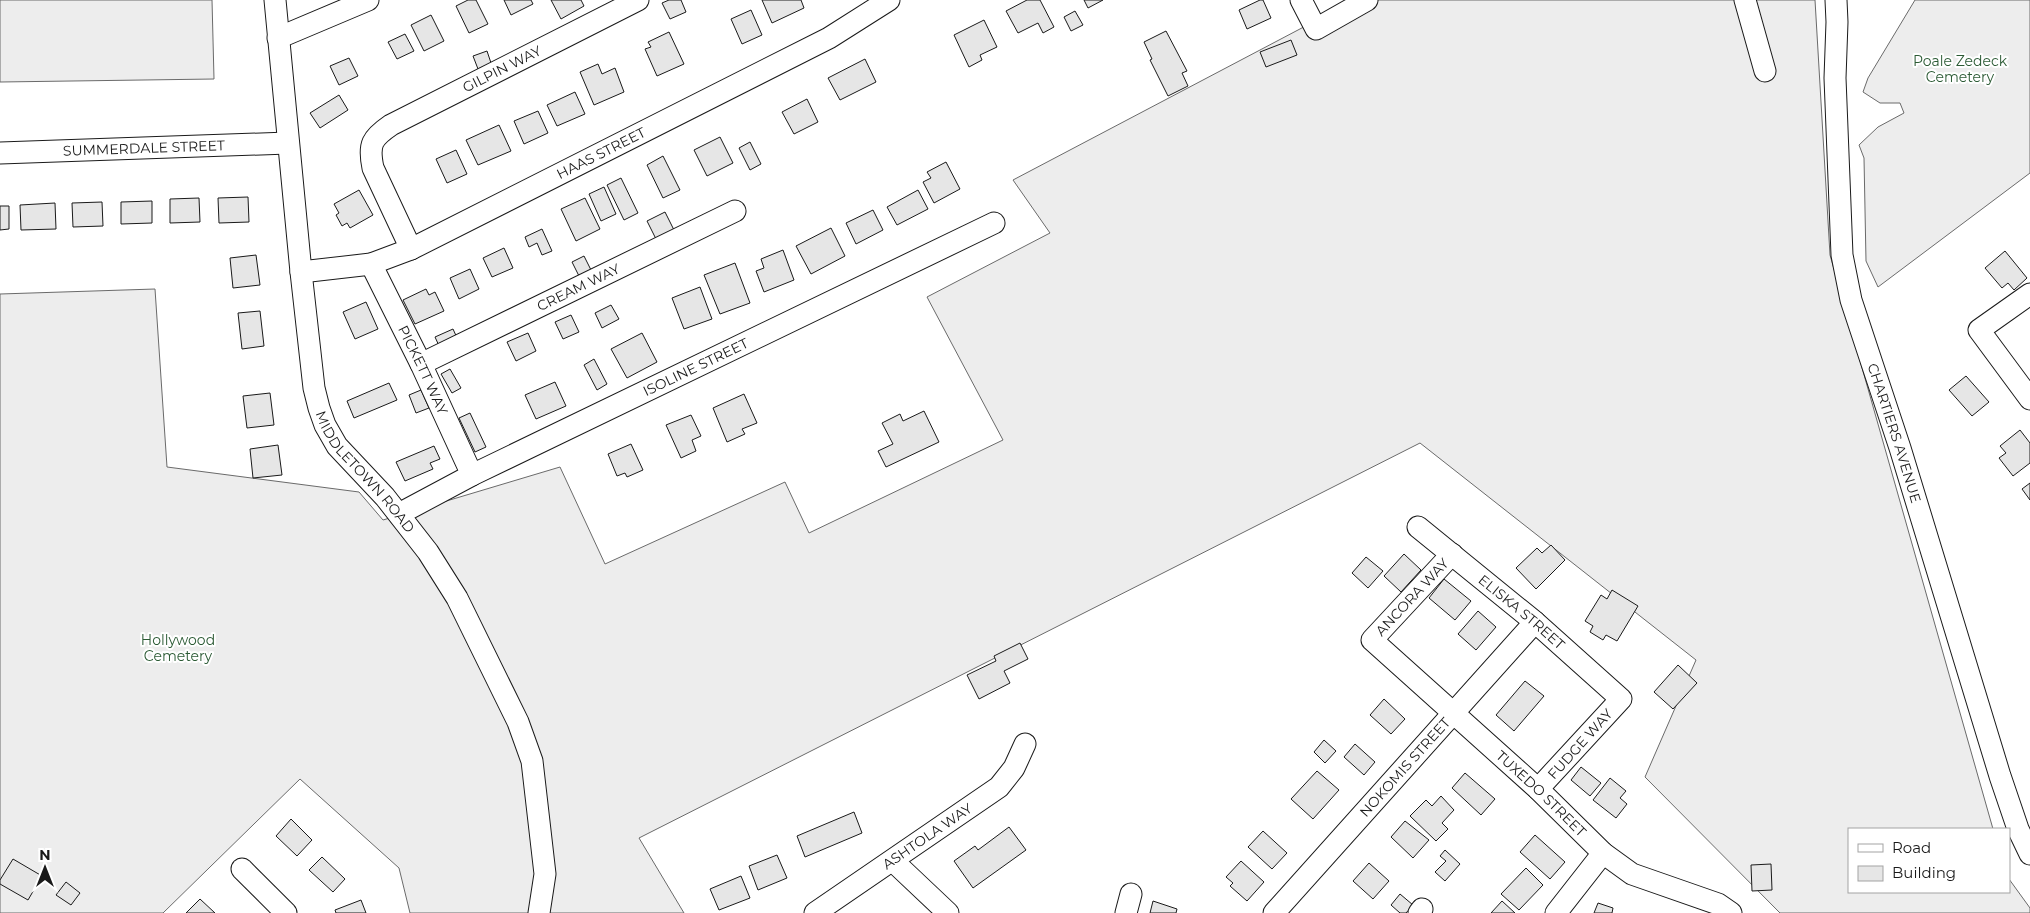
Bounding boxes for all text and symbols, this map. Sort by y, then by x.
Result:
street label: GILPIN WAY [459,41,544,96]
park label: Poale Zedeck Cemetery [1913,52,2008,86]
street label: HAAS STREET [553,123,649,183]
street label: SUMMERDALE STREET [63,136,225,160]
street label: CREAM WAY [534,260,623,315]
street label: PICKETT WAY [394,322,452,417]
street label: ISOLINE STREET [640,334,751,400]
street label: CHARTIERS AVENUE [1864,361,1925,505]
street label: MIDDLETOWN ROAD [312,408,419,536]
street label: ANCORA WAY [1371,554,1453,640]
street label: ELISKA STREET [1475,571,1568,653]
park label: Hollywood Cemetery [141,631,215,665]
street label: FUDGE WAY [1544,705,1616,783]
street label: NOKOMIS STREET [1356,714,1454,821]
street label: TUXEDO STREET [1492,747,1590,840]
street label: ASHTOLA WAY [879,799,976,873]
legend [1848,828,2010,893]
text: Road [1892,838,1931,857]
north arrow [20,843,70,893]
text: N [39,846,51,864]
text: Building [1892,863,1956,882]

